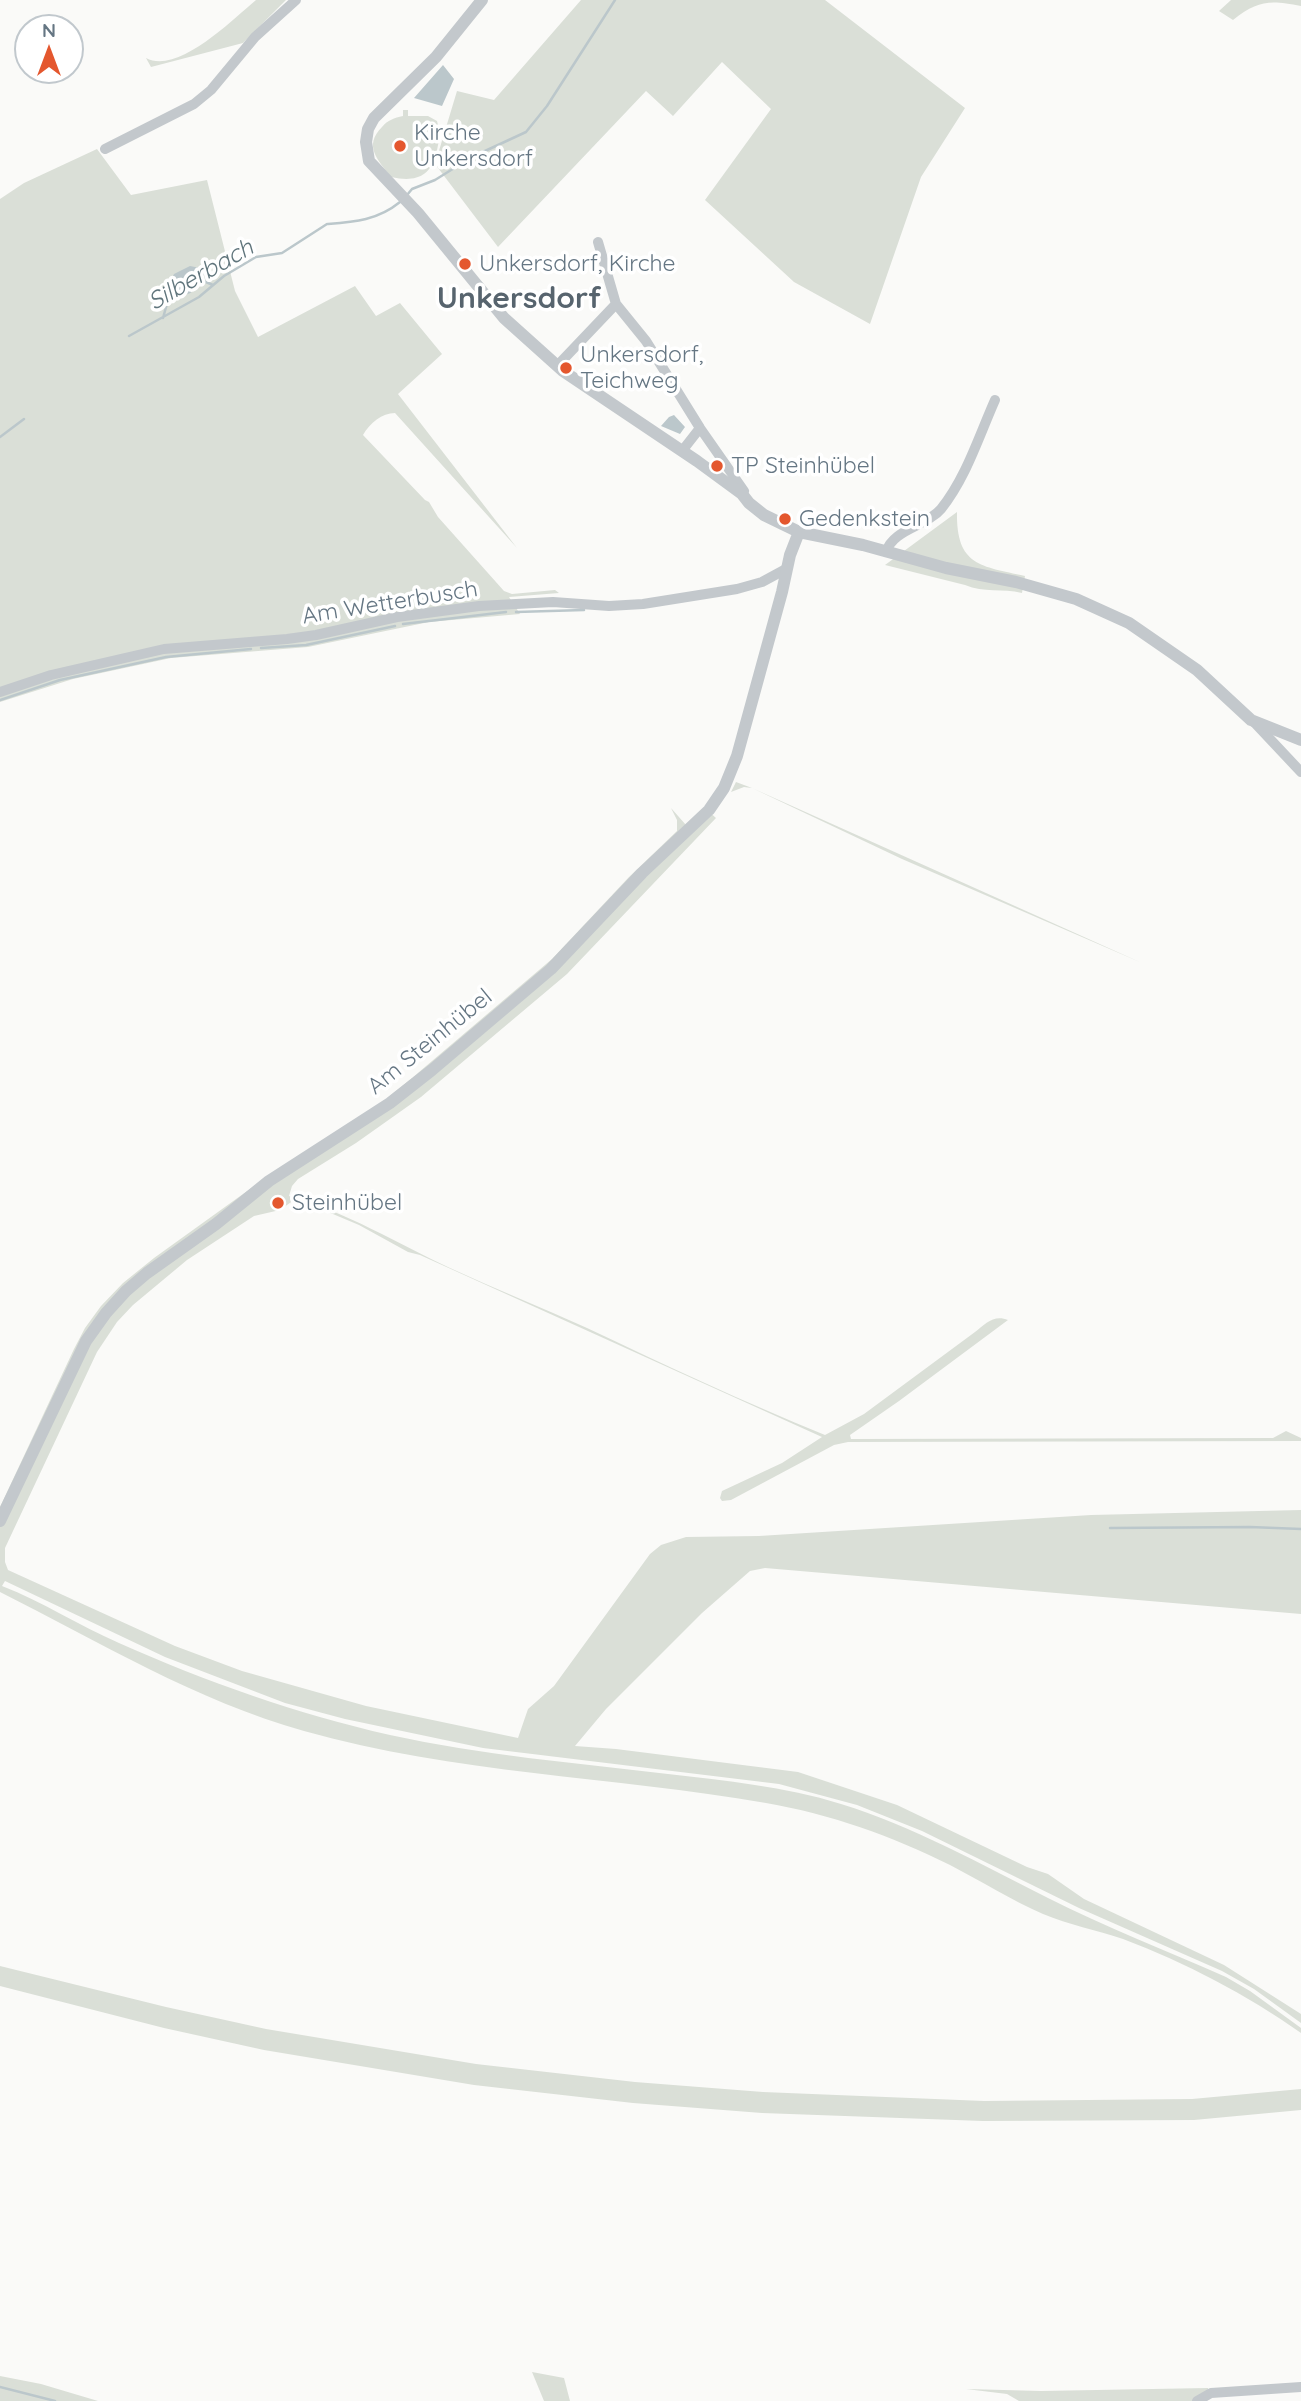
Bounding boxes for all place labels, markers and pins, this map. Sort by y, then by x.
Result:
place label: Kirche Unkersdorf [414,119,533,173]
marker: Kirche Unkersdorf [392,138,408,154]
place label: Unkersdorf, Kirche [479,250,676,278]
marker: Unkersdorf, Kirche [457,256,473,272]
place label: Unkersdorf, Teichweg [580,341,704,395]
marker: Unkersdorf, Teichweg [558,360,574,376]
place label: TP Steinhübel [731,452,875,480]
marker: TP Steinhübel [709,458,725,474]
place label: Gedenkstein [799,505,930,533]
marker: Gedenkstein [777,511,793,527]
place label: Steinhübel [292,1189,402,1217]
marker: Steinhübel [270,1195,286,1211]

